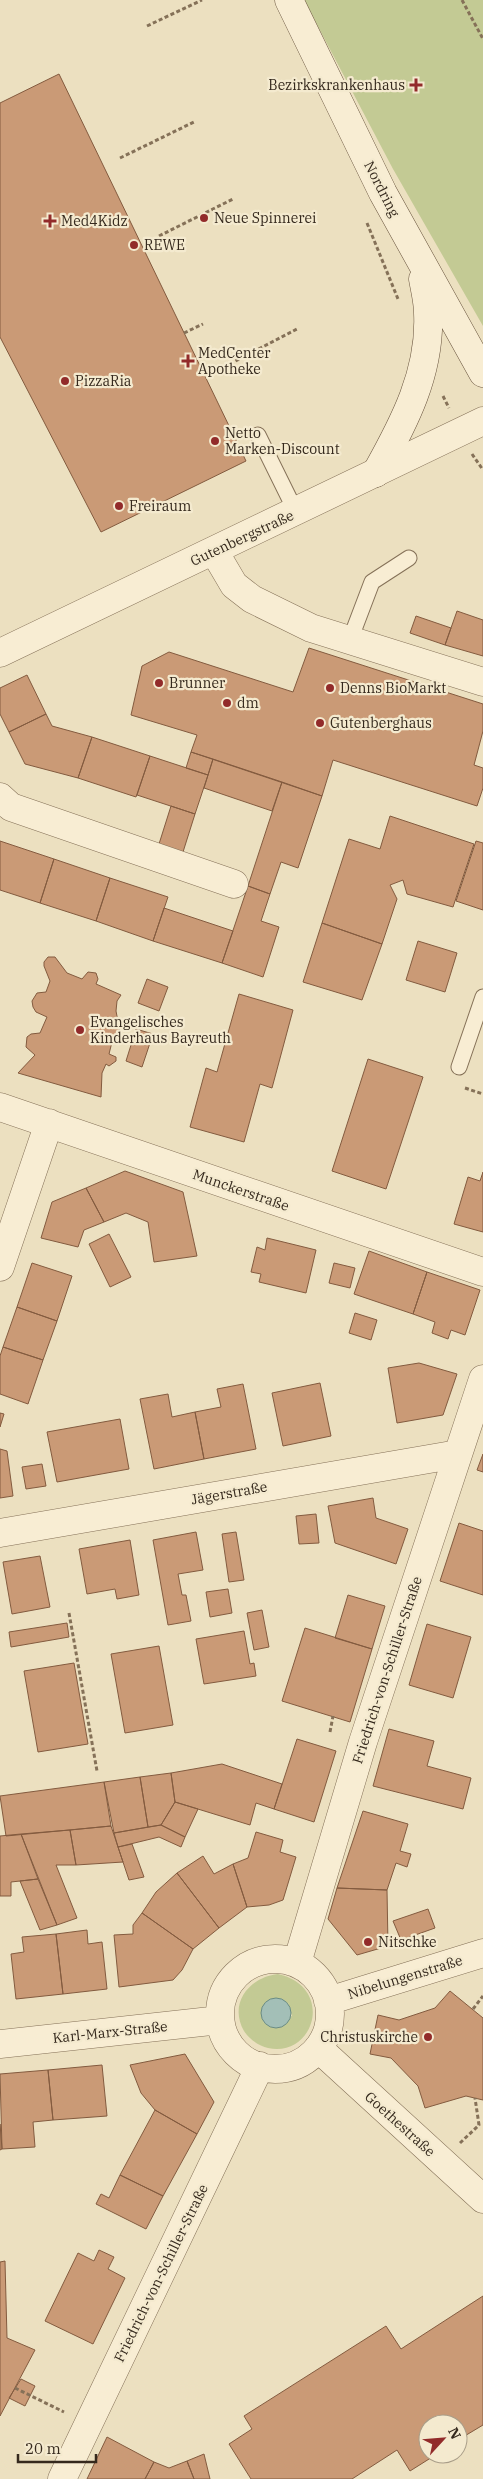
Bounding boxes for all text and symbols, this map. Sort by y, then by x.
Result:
place label: Bezirkskrankenhaus [268,76,405,94]
marker: Bezirkskrankenhaus [409,78,423,92]
street label: Nordring [360,158,404,220]
place label: Neue Spinnerei [214,209,316,227]
place label: Med4Kidz [61,212,128,230]
marker: Neue Spinnerei [198,212,210,224]
marker: Med4Kidz [43,214,57,228]
place label: REWE [144,236,185,254]
marker: REWE [128,239,140,251]
place label: MedCenter Apotheke [198,344,271,378]
marker: MedCenter Apotheke [182,355,194,367]
place label: PizzaRia [75,372,132,390]
marker: PizzaRia [59,375,71,387]
place label: Netto Marken-Discount [225,424,340,458]
marker: Netto Marken-Discount [209,435,221,447]
place label: Freiraum [129,497,191,515]
marker: Freiraum [113,500,125,512]
street label: Gutenbergstraße [187,506,297,570]
place label: Brunner [169,674,226,692]
marker: Brunner [153,677,165,689]
place label: Denns BioMarkt [340,679,446,697]
marker: Denns BioMarkt [324,682,336,694]
place label: dm [237,694,259,712]
marker: dm [221,697,233,709]
place label: Gutenberghaus [330,714,432,732]
marker: Gutenberghaus [314,717,326,729]
place label: Evangelisches Kinderhaus Bayreuth [90,1013,231,1047]
marker: Evangelisches Kinderhaus Bayreuth [74,1024,86,1036]
street label: Munckerstraße [190,1165,292,1215]
street label: Jägerstraße [189,1477,269,1509]
street label: Friedrich-von-Schiller-Straße [348,1574,426,1766]
place label: Nitschke [378,1933,437,1951]
marker: Nitschke [362,1936,374,1948]
street label: Nibelungenstraße [345,1951,465,2003]
street label: Karl-Marx-Straße [52,2017,168,2047]
place label: Christuskirche [320,2028,418,2046]
marker: Christuskirche [422,2031,434,2043]
street label: Goethestraße [361,2088,439,2160]
street label: Friedrich-von-Schiller-Straße [110,2181,212,2365]
north arrow [418,2414,468,2464]
text: N [444,2424,465,2442]
scale bar [18,2432,95,2464]
text: 20 m [25,2439,61,2458]

